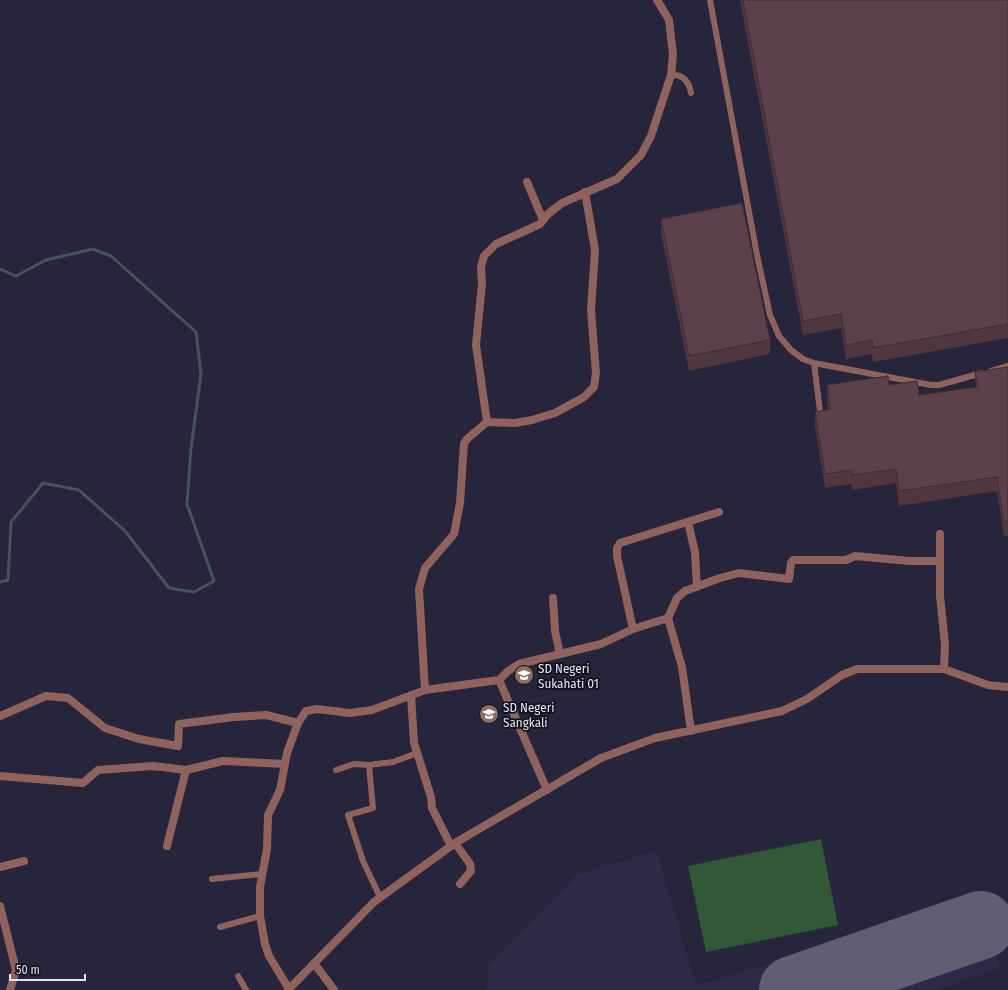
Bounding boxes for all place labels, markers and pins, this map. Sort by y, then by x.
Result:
place label: SD Negeri Sukahati 01 [538,661,599,691]
school or university icon: SD Negeri Sukahati 01 [513,664,535,686]
place label: SD Negeri Sangkali [503,700,555,730]
school or university icon: SD Negeri Sangkali [478,703,500,725]

